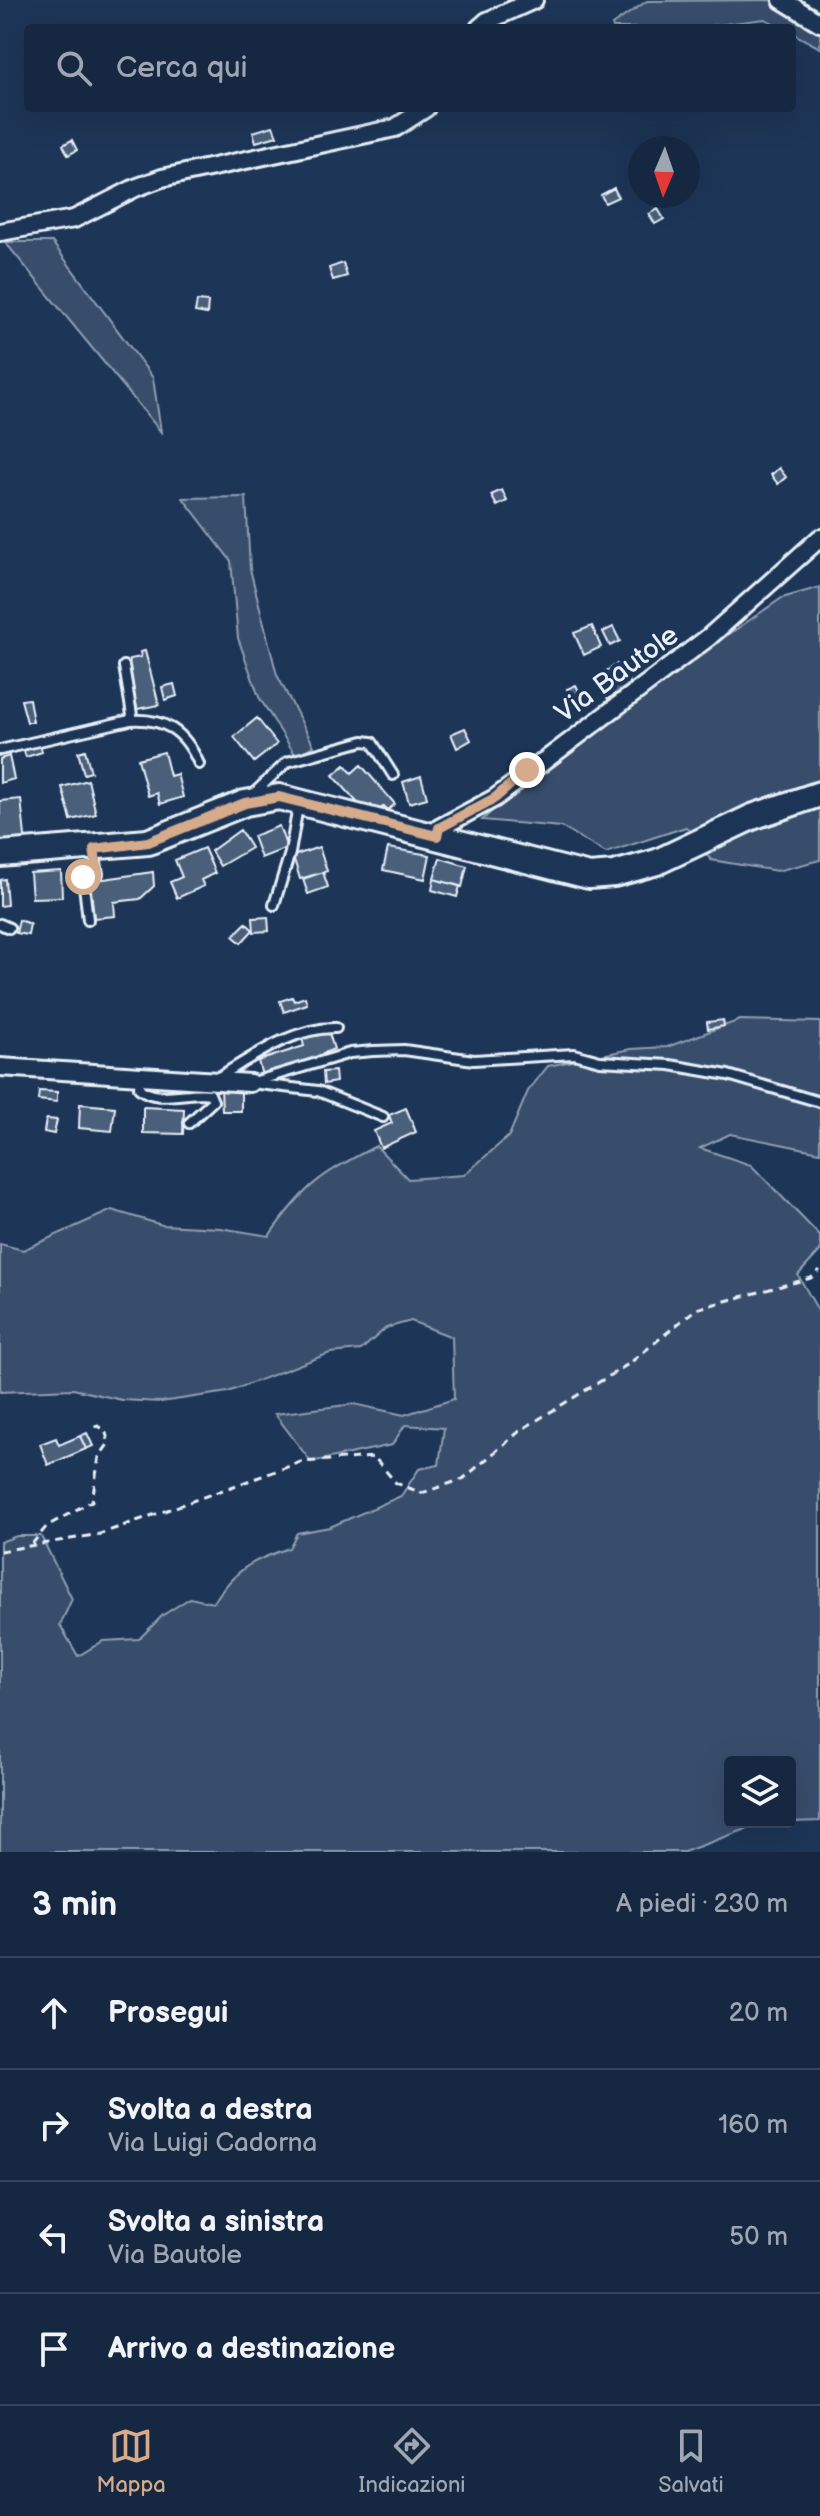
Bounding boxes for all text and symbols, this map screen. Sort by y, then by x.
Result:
search box [24,24,796,112]
icon: search [52,46,96,90]
text: Cerca qui [116,50,248,86]
north arrow [628,136,700,208]
street label: Via Bautole [549,618,685,730]
route end [509,752,545,788]
route start [65,859,101,895]
map controls [724,1756,796,1828]
button: layers [724,1756,796,1828]
text: 3 min [32,1884,117,1925]
text: A piedi · 230 m [616,1889,788,1920]
icon: ahead [32,1991,76,2035]
text: Prosegui [108,1995,228,2031]
text: 20 m [729,1998,788,2029]
text: Svolta a destra [108,2092,313,2128]
icon: right [32,2103,76,2147]
text: 160 m [718,2110,788,2141]
text: Via Luigi Cadorna [108,2128,317,2159]
text: Svolta a sinistra [108,2204,324,2240]
icon: left [32,2215,76,2259]
text: 50 m [729,2222,788,2253]
text: Via Bautole [108,2240,242,2271]
icon: arrive [32,2327,76,2371]
text: Arrivo a destinazione [108,2331,395,2367]
tab: Mappa [96,2424,166,2499]
tab: Indicazioni [359,2424,465,2499]
tab: Salvati [658,2424,724,2499]

